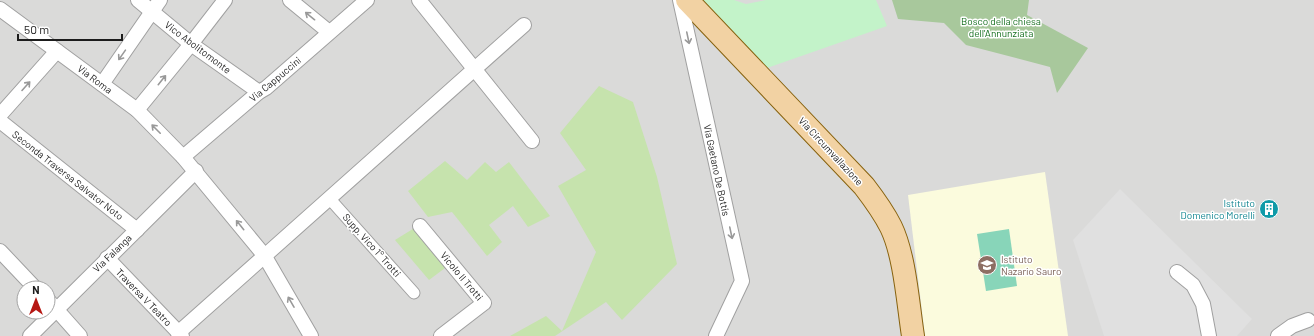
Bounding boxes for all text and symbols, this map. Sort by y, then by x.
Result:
one-way arrow [304,12,315,21]
park label: Bosco della chiesa dell'Annunziata [961,15,1041,39]
scale bar [18,16,122,42]
street label: Vico Abolitomonte [163,18,233,76]
text: 50 m [24,22,49,36]
one-way arrow [685,31,693,44]
one-way arrow [118,50,126,61]
street label: Via Cappuccini [247,54,303,104]
street label: Via Roma [75,62,115,96]
one-way arrow [157,75,166,85]
one-way arrow [21,81,31,91]
street label: Via Circumvallazione [796,114,866,188]
street label: Via Gaetano De Bottis [701,123,733,217]
one-way arrow [151,124,161,134]
street label: Seconda Traversa Salvator Noto [10,128,126,222]
place label: Istituto Domenico Morelli [1181,197,1255,221]
building icon: Istituto Domenico Morelli [1258,198,1280,220]
street label: Supp. Vico 1° Trotti [340,211,404,279]
one-way arrow [235,220,244,230]
one-way arrow [728,227,736,240]
street label: Via Falanga [90,232,134,274]
street label: Vicolo II Trotti [438,249,486,303]
place label: Istituto Nazario Sauro [1001,253,1061,277]
school or university icon: Istituto Nazario Sauro [976,254,998,276]
street label: Traversa V Teatro [114,266,174,328]
north arrow [16,280,56,320]
text: N [32,283,40,296]
one-way arrow [287,296,295,308]

